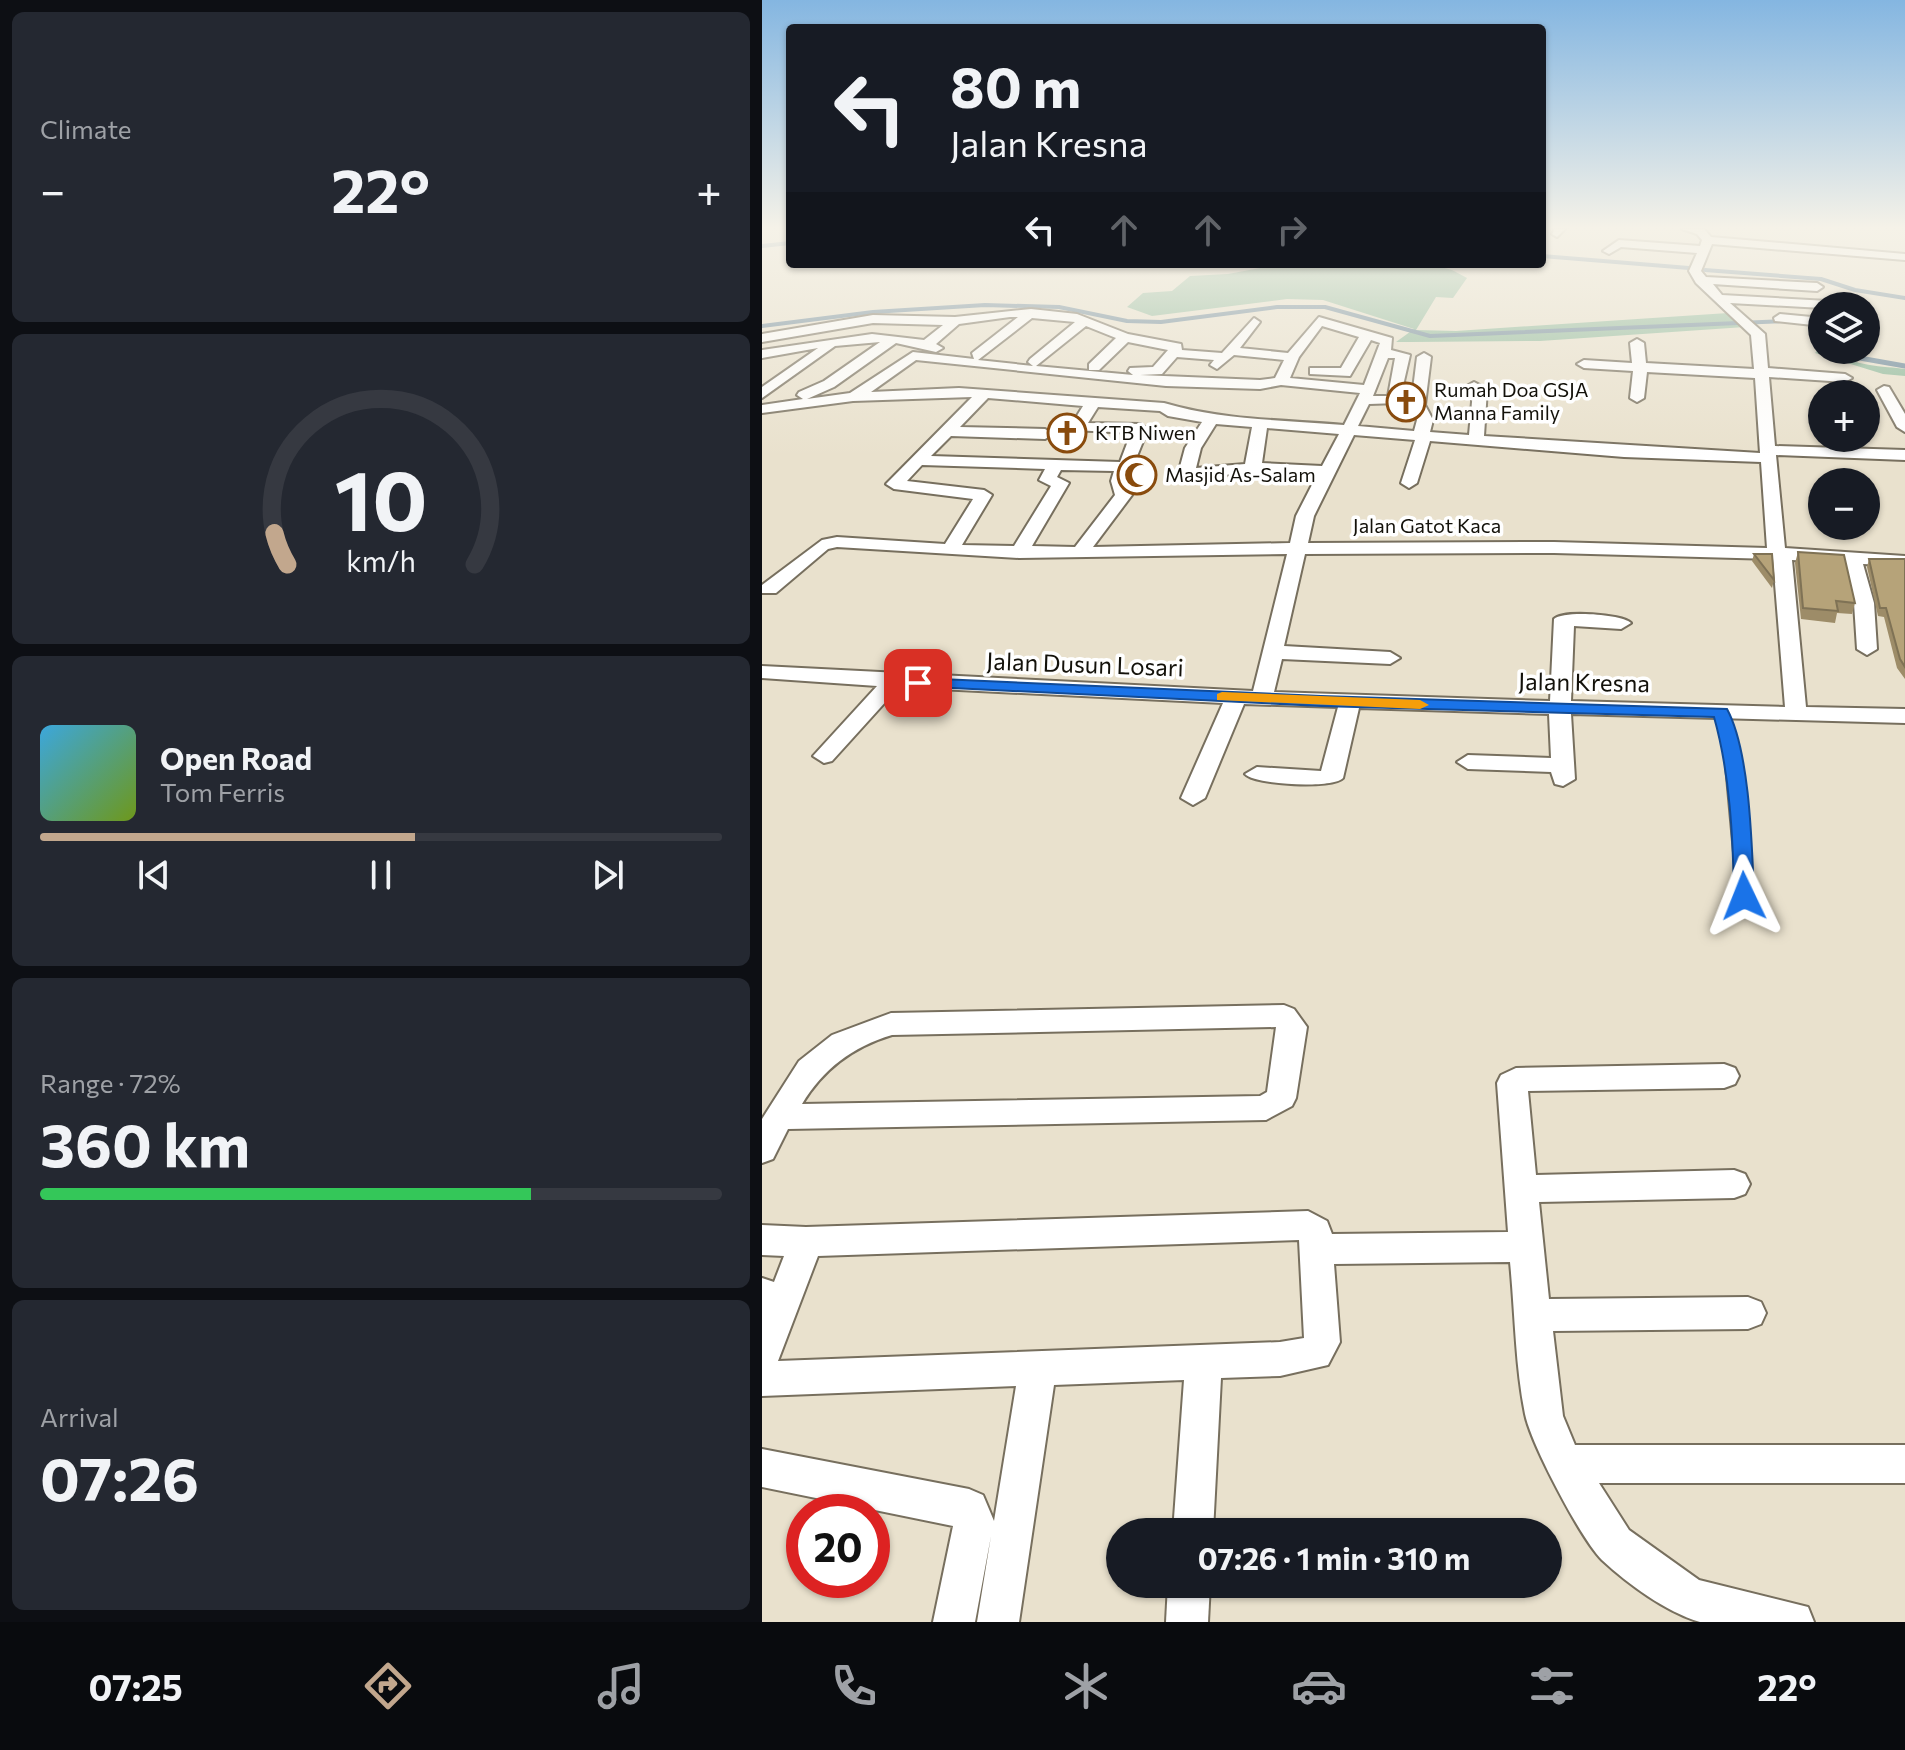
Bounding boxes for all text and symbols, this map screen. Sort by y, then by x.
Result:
text: 80 m [950,51,1081,120]
icon: left [818,56,922,160]
text: Climate [40,113,132,144]
text: Jalan Kresna [950,120,1148,164]
text: 22° [331,152,430,225]
text: − [40,162,65,216]
text: + [696,162,722,216]
icon: left [1018,208,1062,252]
icon: ahead [1102,208,1146,252]
icon: ahead [1186,208,1230,252]
icon: right [1270,208,1314,252]
map controls [1808,292,1880,540]
button: layers [1808,292,1880,364]
place label: Rumah Doa GSJA Manna Family [1434,377,1589,424]
button: + [1808,380,1880,452]
church icon: Rumah Doa GSJA Manna Family [1385,381,1427,423]
church icon: KTB Niwen [1046,412,1088,454]
place label: KTB Niwen [1095,420,1196,444]
text: 10 [335,446,427,548]
mosque icon: Masjid As-Salam [1116,454,1158,496]
place label: Masjid As-Salam [1165,462,1316,486]
button: − [1808,468,1880,540]
street label: Jalan Gatot Kaca [1353,513,1501,537]
text: km/h [346,543,416,578]
street label: Jalan Dusun Losari [986,646,1184,681]
pin [884,649,952,717]
icon: arrive [896,661,940,705]
street label: Jalan Kresna [1518,666,1650,697]
text: Open Road [160,739,312,776]
text: Tom Ferris [160,776,285,807]
icon: previous [132,853,176,897]
icon: pause [359,853,403,897]
icon: next [586,853,630,897]
position arrow [1702,854,1786,938]
text: Range · 72% [40,1067,181,1098]
text: 360 km [40,1106,250,1179]
text: Arrival [40,1401,119,1432]
text: 07:26 [40,1440,199,1513]
speed limit sign: 20 [786,1494,890,1598]
text: 07:26 · 1 min · 310 m [1198,1539,1470,1576]
icon: directions [360,1658,416,1714]
icon: music [593,1658,649,1714]
icon: phone [826,1658,882,1714]
icon: climate [1058,1658,1114,1714]
icon: car [1291,1658,1347,1714]
icon: filters [1524,1658,1580,1714]
text: 07:25 [88,1664,183,1708]
text: 22° [1757,1664,1816,1708]

